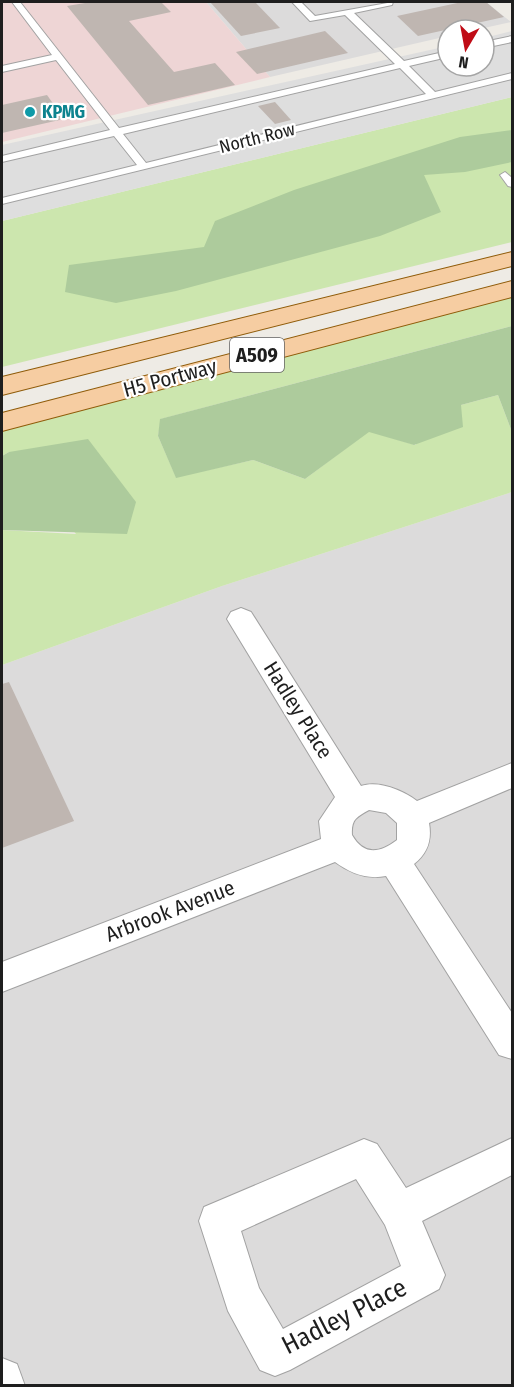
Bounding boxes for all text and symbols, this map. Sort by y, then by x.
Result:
north arrow [436,18,496,78]
text: N [457,52,470,72]
place label: KPMG [42,101,85,123]
marker: KPMG [23,105,37,119]
street label: North Row [217,118,297,158]
road number: A509 [230,338,284,372]
street label: H5 Portway [120,353,220,403]
street label: Hadley Place [258,657,338,763]
street label: Arbrook Avenue [102,874,238,948]
street label: Hadley Place [277,1272,412,1361]

